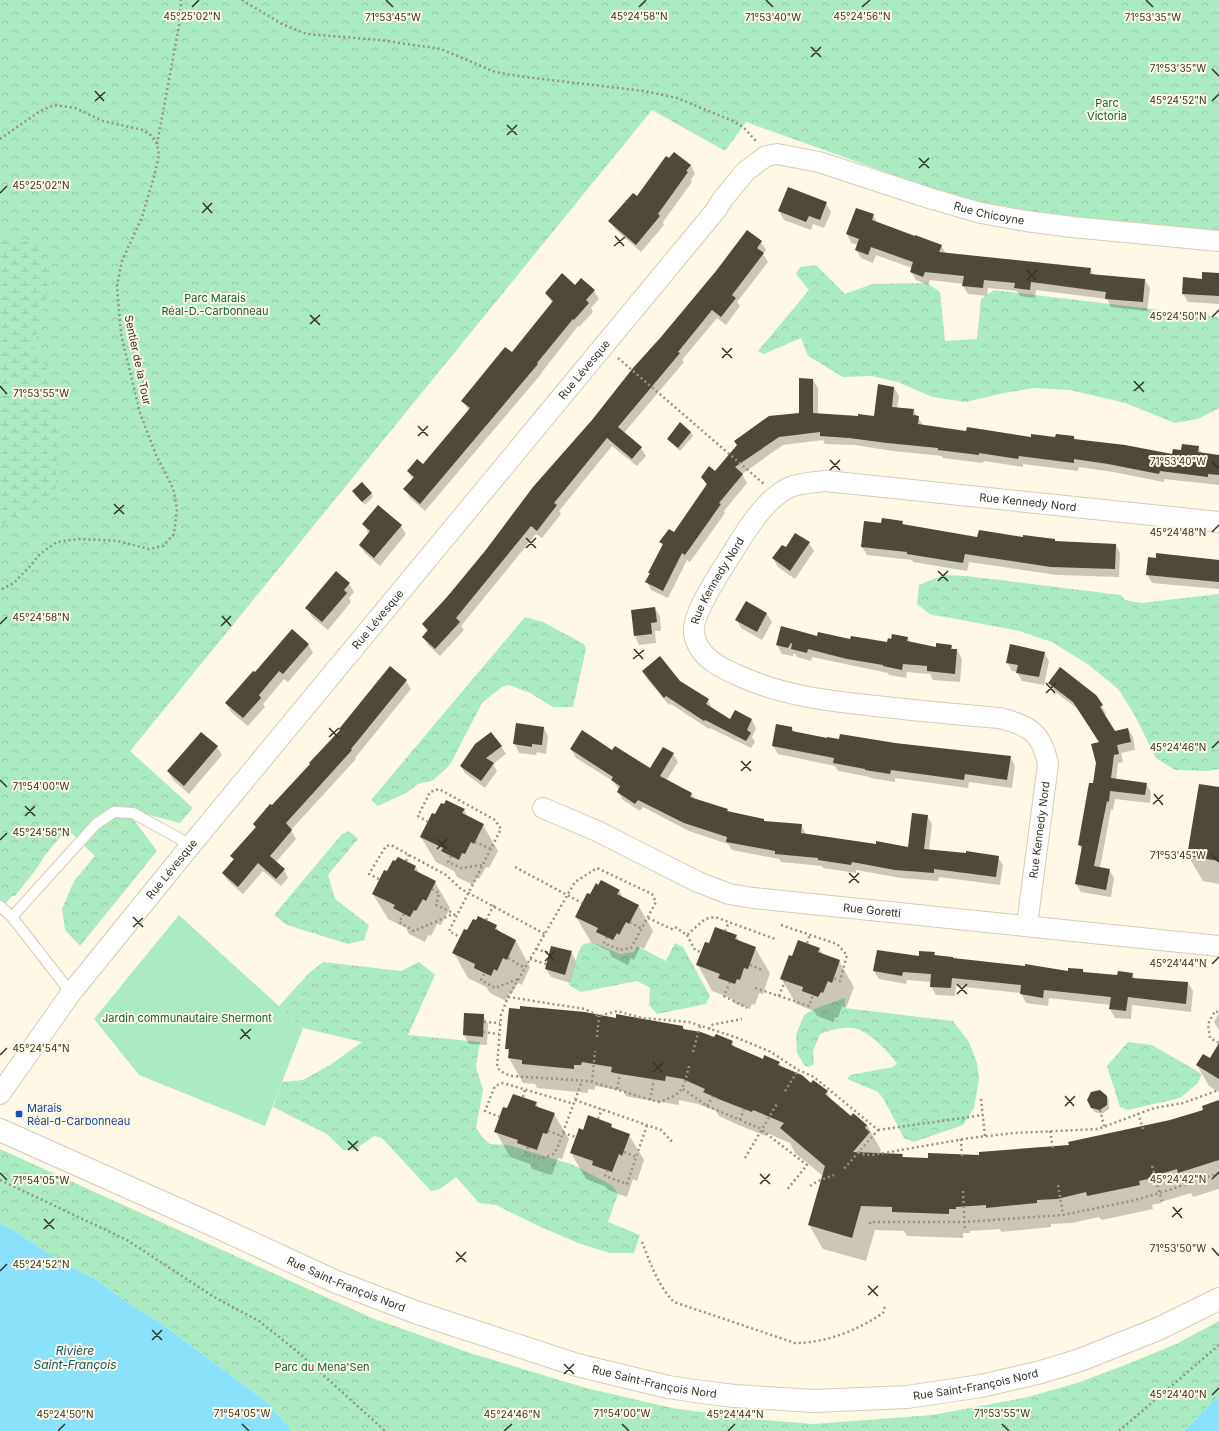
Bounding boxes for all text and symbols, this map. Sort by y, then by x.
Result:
text: 45°25'02"N [164,10,220,22]
text: 45°24'58"N [611,10,667,22]
text: 45°24'56"N [834,10,890,22]
text: 71°53'45"W [365,11,421,23]
text: 71°53'40"W [745,11,801,23]
text: 71°53'35"W [1125,11,1181,23]
text: 71°53'35"W [1150,62,1206,74]
text: 45°24'52"N [1150,94,1206,106]
park label: Parc Victoria [1087,96,1127,123]
text: 45°25'02"N [13,179,69,191]
street label: Rue Chicoyne [952,198,1026,228]
park label: Parc Marais Réal-D.-Carbonneau [161,291,269,318]
text: 45°24'50"N [1149,310,1207,322]
street label: Sentier de la Tour [122,314,154,406]
street label: Rue Lévesque [555,337,613,402]
text: 71°53'55"W [13,387,69,399]
text: 71°53'40"W [1150,455,1206,467]
street label: Rue Kennedy Nord [979,490,1077,514]
text: 45°24'48"N [1150,526,1206,538]
street label: Rue Kennedy Nord [688,535,747,626]
street label: Rue Lévesque [349,586,406,652]
text: 45°24'58"N [13,611,69,623]
text: 45°24'46"N [1150,741,1206,753]
text: 71°54'00"W [13,780,70,792]
street label: Rue Kennedy Nord [1026,780,1053,879]
text: 45°24'56"N [13,826,69,838]
street label: Rue Lévesque [143,836,200,902]
text: 71°53'45"W [1150,849,1206,861]
street label: Rue Goretti [842,900,902,920]
text: 45°24'44"N [1150,957,1206,969]
park label: Jardin communautaire Shermont [102,1011,272,1025]
text: 45°24'54"N [12,1042,70,1054]
place label: Marais Réal-d-Carbonneau [27,1101,130,1128]
marker: Marais Réal-d-Carbonneau [14,1109,24,1119]
text: 45°24'42"N [1150,1173,1206,1185]
text: 71°54'05"W [13,1174,70,1186]
text: 71°53'50"W [1150,1242,1206,1254]
street label: Rue Saint-François Nord [285,1253,407,1315]
text: 45°24'52"N [13,1258,69,1270]
water label: Rivière Saint-François [33,1343,117,1372]
park label: Parc du Mena'Sen [274,1360,370,1374]
street label: Rue Saint-François Nord [591,1362,718,1401]
street label: Rue Saint-François Nord [912,1366,1040,1403]
text: 45°24'40"N [1150,1388,1206,1400]
text: 71°54'05"W [214,1407,271,1419]
text: 71°54'00"W [594,1407,651,1419]
text: 71°53'55"W [974,1407,1030,1419]
text: 45°24'50"N [36,1408,94,1420]
text: 45°24'46"N [484,1408,540,1420]
text: 45°24'44"N [707,1408,763,1420]

